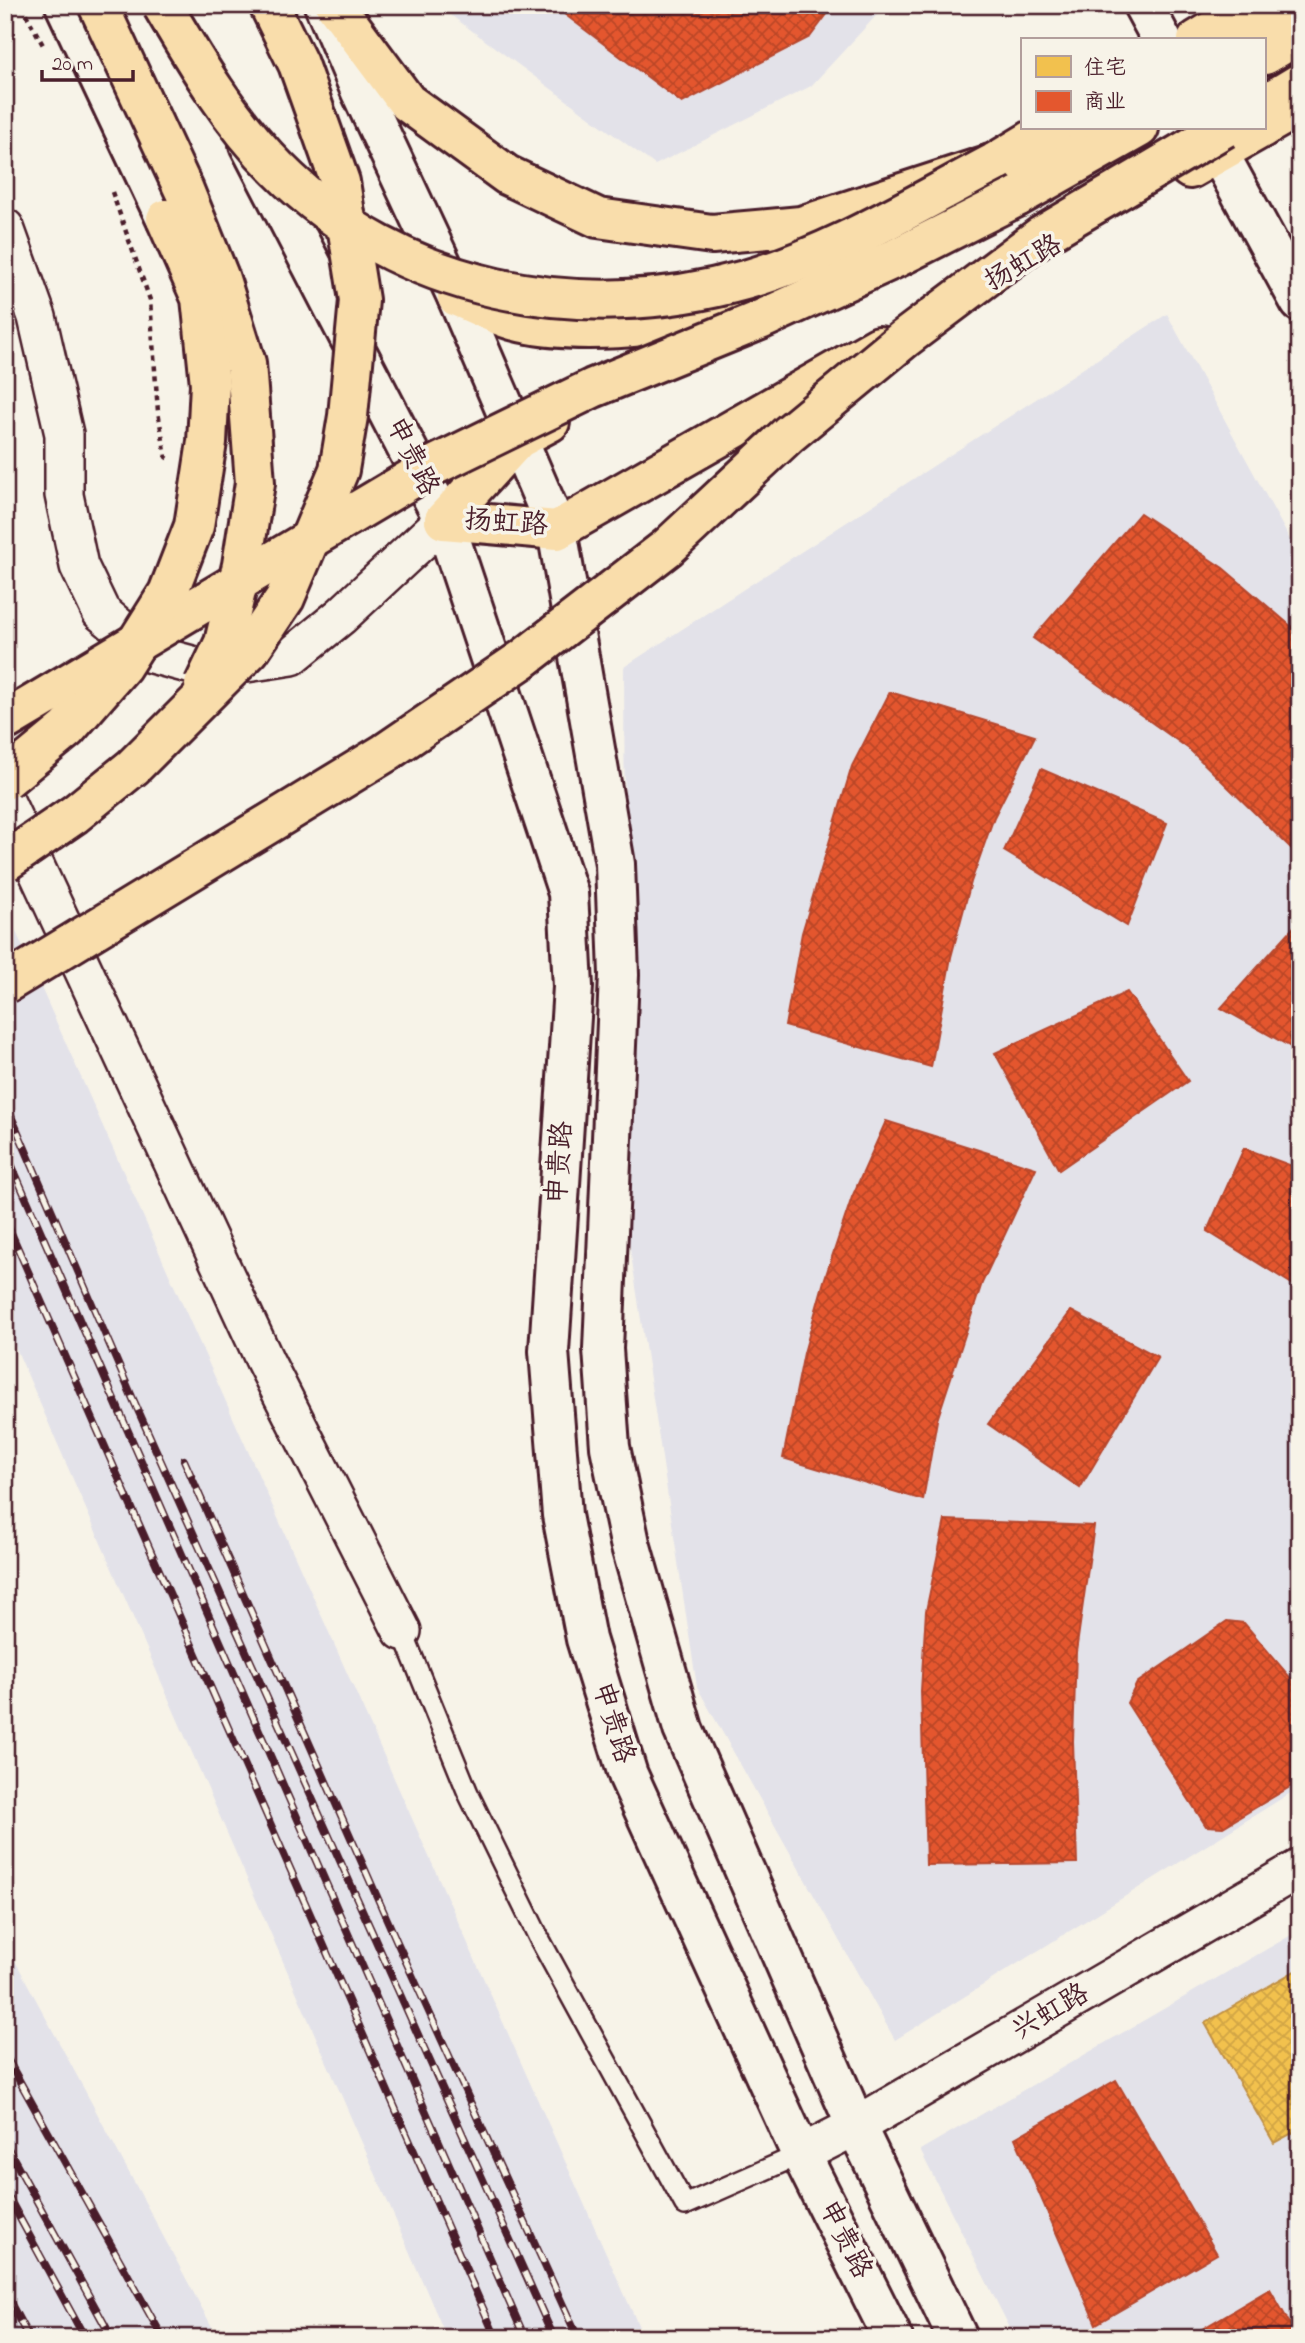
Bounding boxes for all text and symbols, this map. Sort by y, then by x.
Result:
scale bar [42,38,133,82]
legend [1021,38,1266,130]
text: 20 m [52,50,93,80]
text: 住宅 [1084,54,1126,84]
text: 商业 [1084,88,1126,118]
street label: 扬虹路 [977,225,1071,303]
street label: 申贵路 [374,410,448,504]
street label: 扬虹路 [463,501,549,547]
street label: 申贵路 [538,1120,584,1206]
street label: 申贵路 [580,1677,644,1769]
street label: 兴虹路 [1004,1974,1098,2052]
street label: 申贵路 [807,2193,881,2287]

